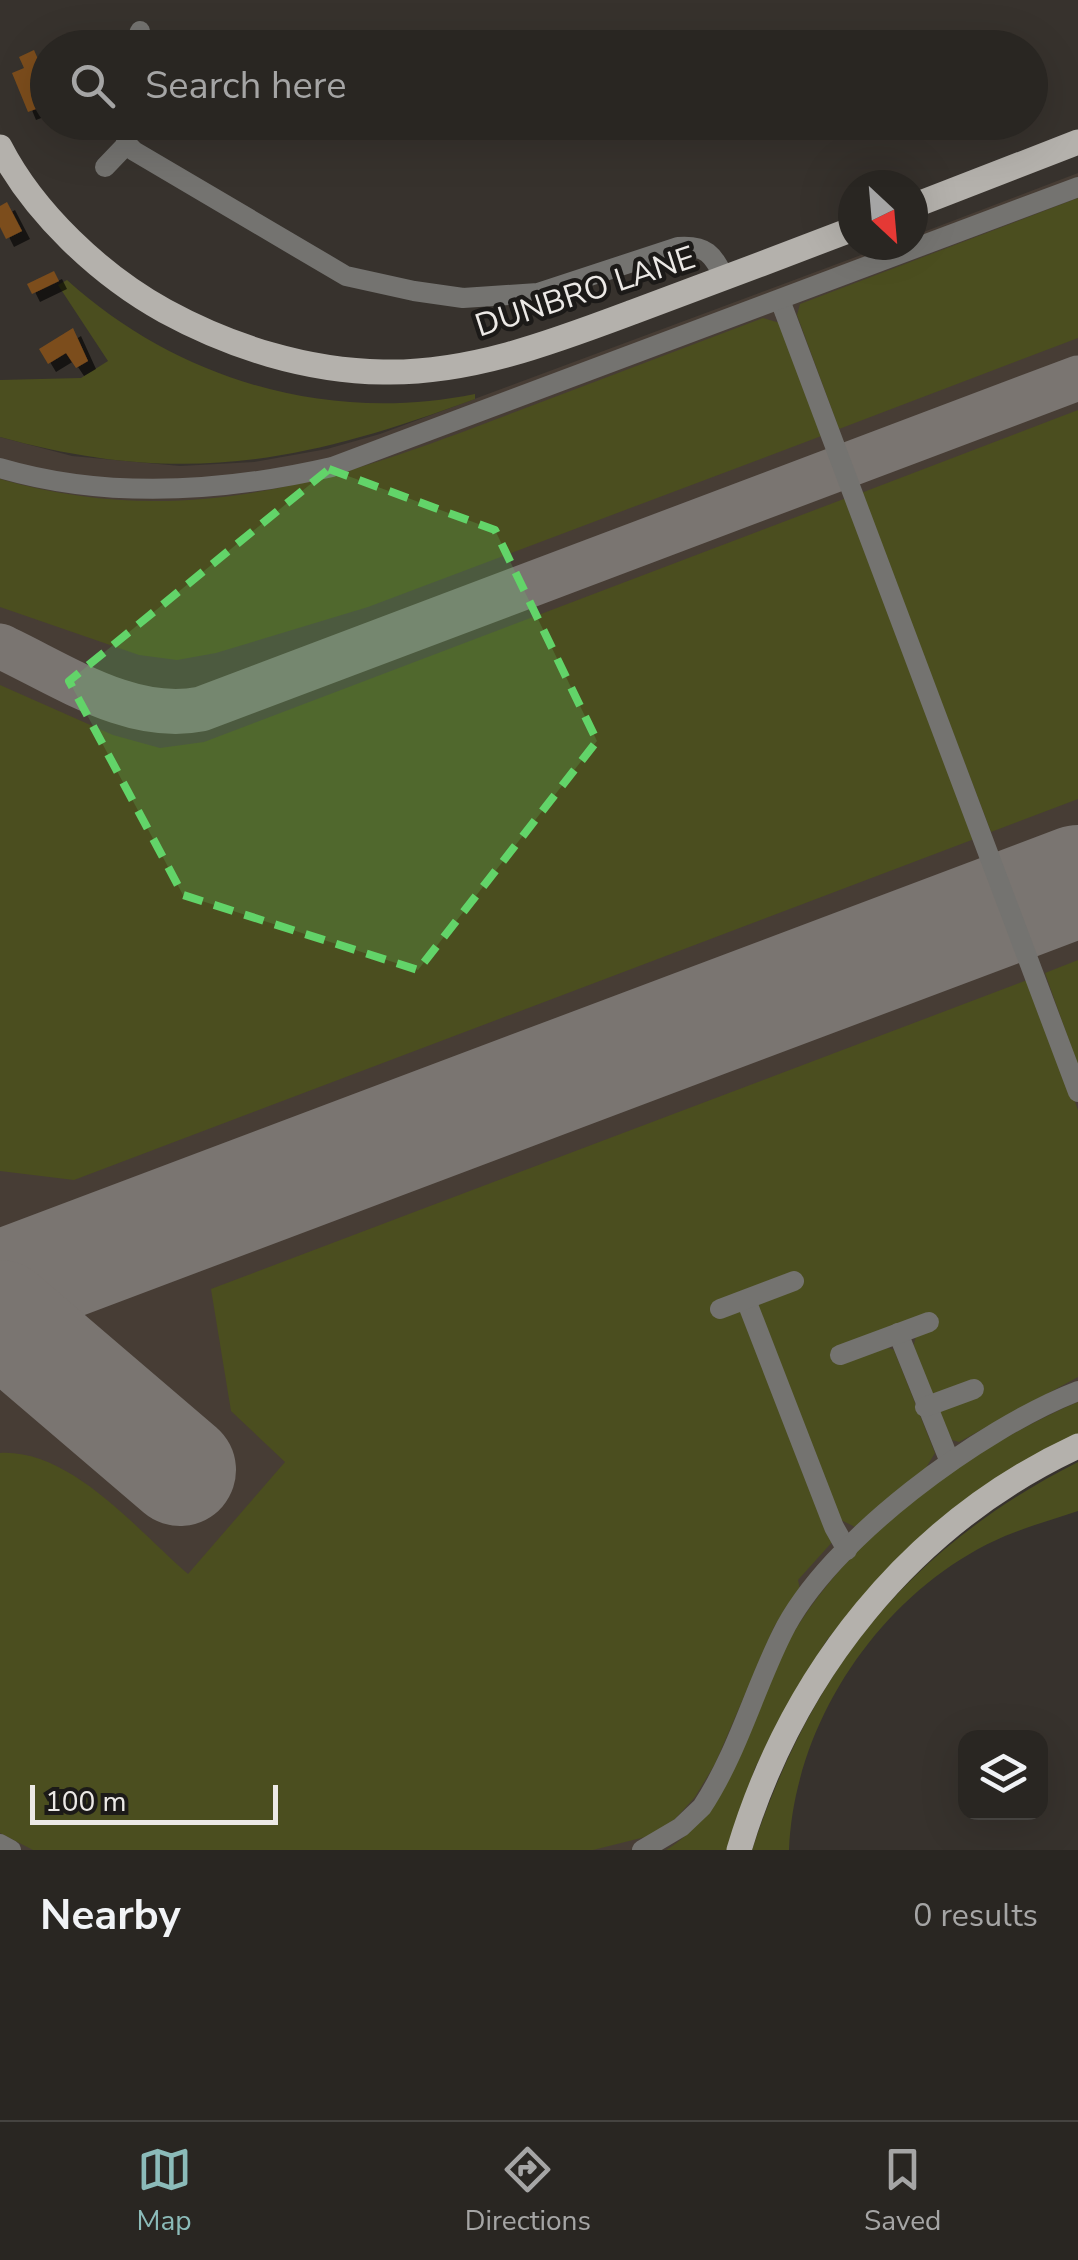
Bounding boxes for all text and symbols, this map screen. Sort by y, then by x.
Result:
search box [30,30,1048,140]
icon: search [65,58,120,113]
text: Search here [145,60,346,111]
north arrow [838,170,928,260]
street label: DUNBRO LANE [470,236,701,347]
map controls [958,1730,1048,1820]
button: layers [958,1730,1048,1820]
scale bar [30,1780,278,1824]
text: 100 m [45,1783,127,1821]
text: Nearby [40,1887,181,1944]
text: 0 results [913,1894,1038,1937]
tab: Map [137,2142,192,2240]
tab: Directions [465,2142,591,2240]
tab: Saved [864,2142,941,2240]

